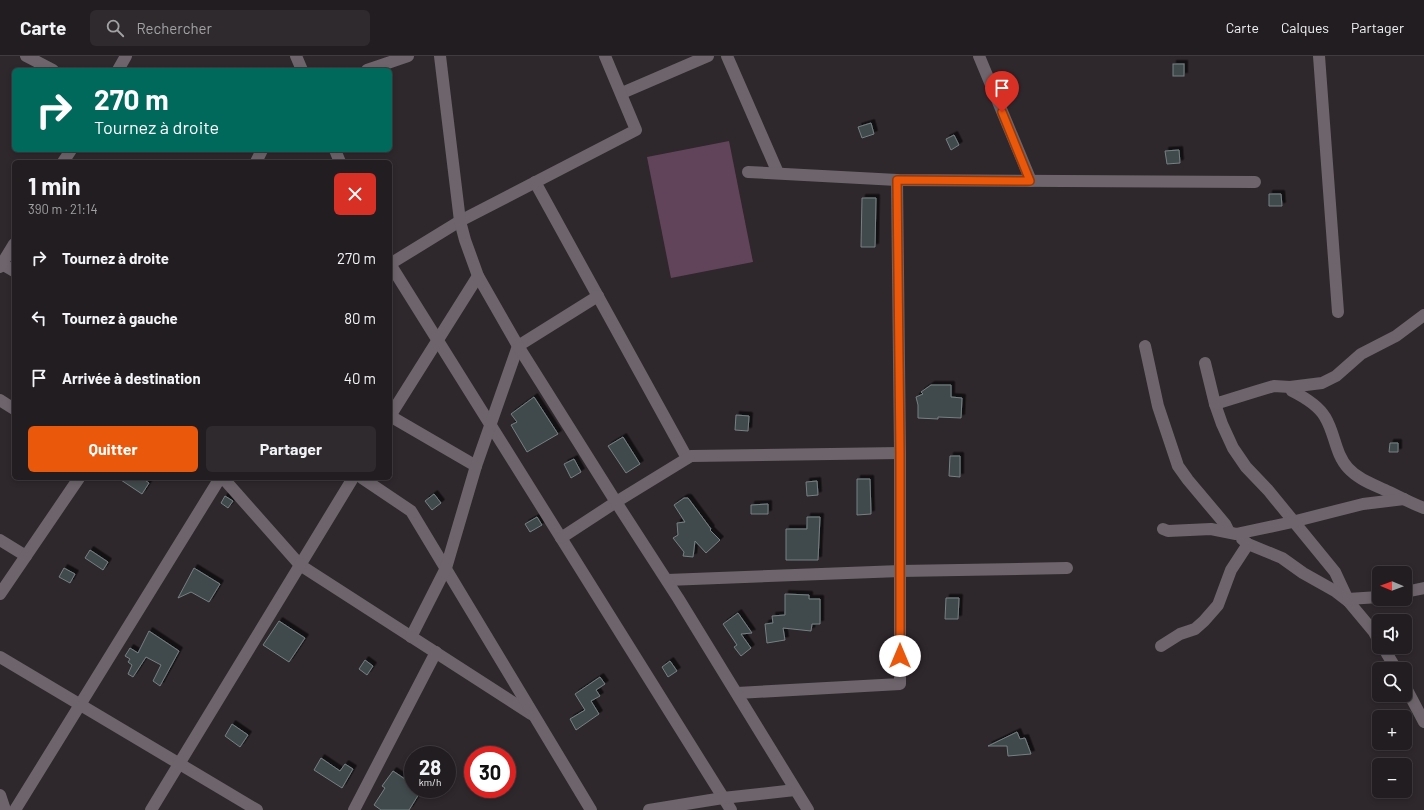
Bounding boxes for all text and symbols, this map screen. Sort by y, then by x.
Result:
search box [90,10,370,46]
text: Carte [20,16,66,39]
icon: search [104,17,126,39]
text: Rechercher [136,19,212,37]
text: Carte [1226,19,1259,36]
text: Calques [1281,19,1329,36]
text: Partager [1351,19,1404,36]
pin [985,71,1019,112]
icon: arrive [991,77,1013,99]
text: 270 m [94,82,169,116]
icon: right [28,84,80,136]
text: Tournez à droite [94,116,219,138]
text: 1 min [28,171,81,200]
button: close [334,173,376,215]
text: 390 m · 21:14 [28,201,98,217]
icon: right [28,247,50,269]
text: Tournez à droite [62,249,169,267]
text: 270 m [337,249,376,267]
icon: left [28,307,50,329]
text: Tournez à gauche [62,309,178,327]
text: 80 m [344,309,376,327]
icon: arrive [28,367,50,389]
text: Arrivée à destination [62,369,201,387]
text: 40 m [344,369,376,387]
button: Quitter [28,426,198,472]
button: Partager [206,426,376,472]
north arrow [1372,566,1412,606]
map controls [1372,566,1412,798]
button: sound [1372,614,1412,654]
position arrow [879,635,921,677]
button: search [1372,662,1412,702]
button: + [1372,710,1412,750]
speed limit sign: 30 [464,746,516,798]
text: 28 [419,755,441,779]
button: − [1372,758,1412,798]
text: km/h [419,776,441,788]

